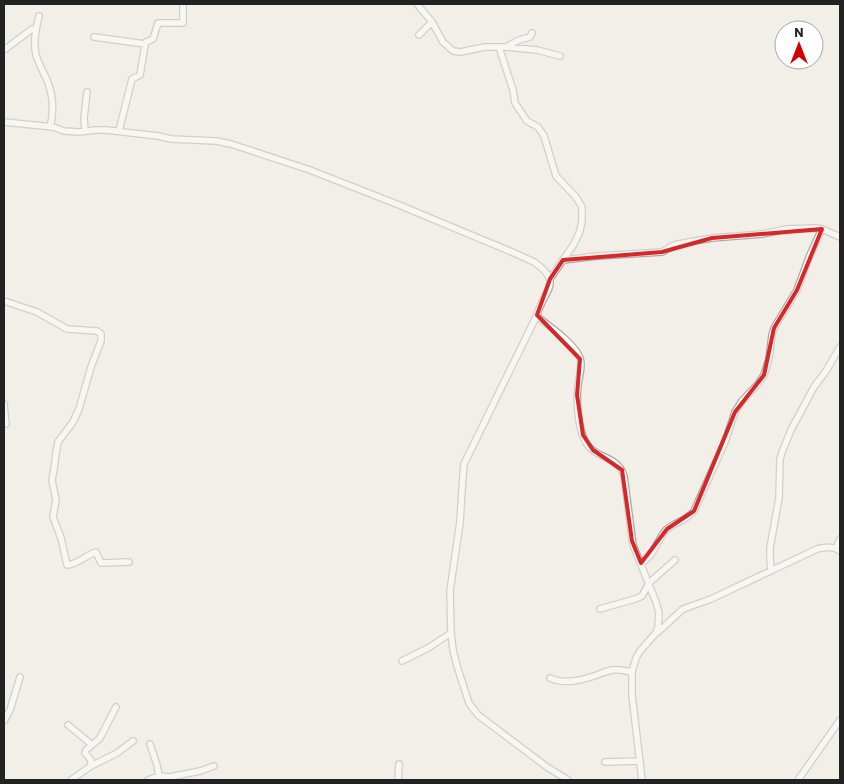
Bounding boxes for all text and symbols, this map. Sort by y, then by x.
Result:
north arrow [774,20,824,70]
text: N [794,23,804,40]

